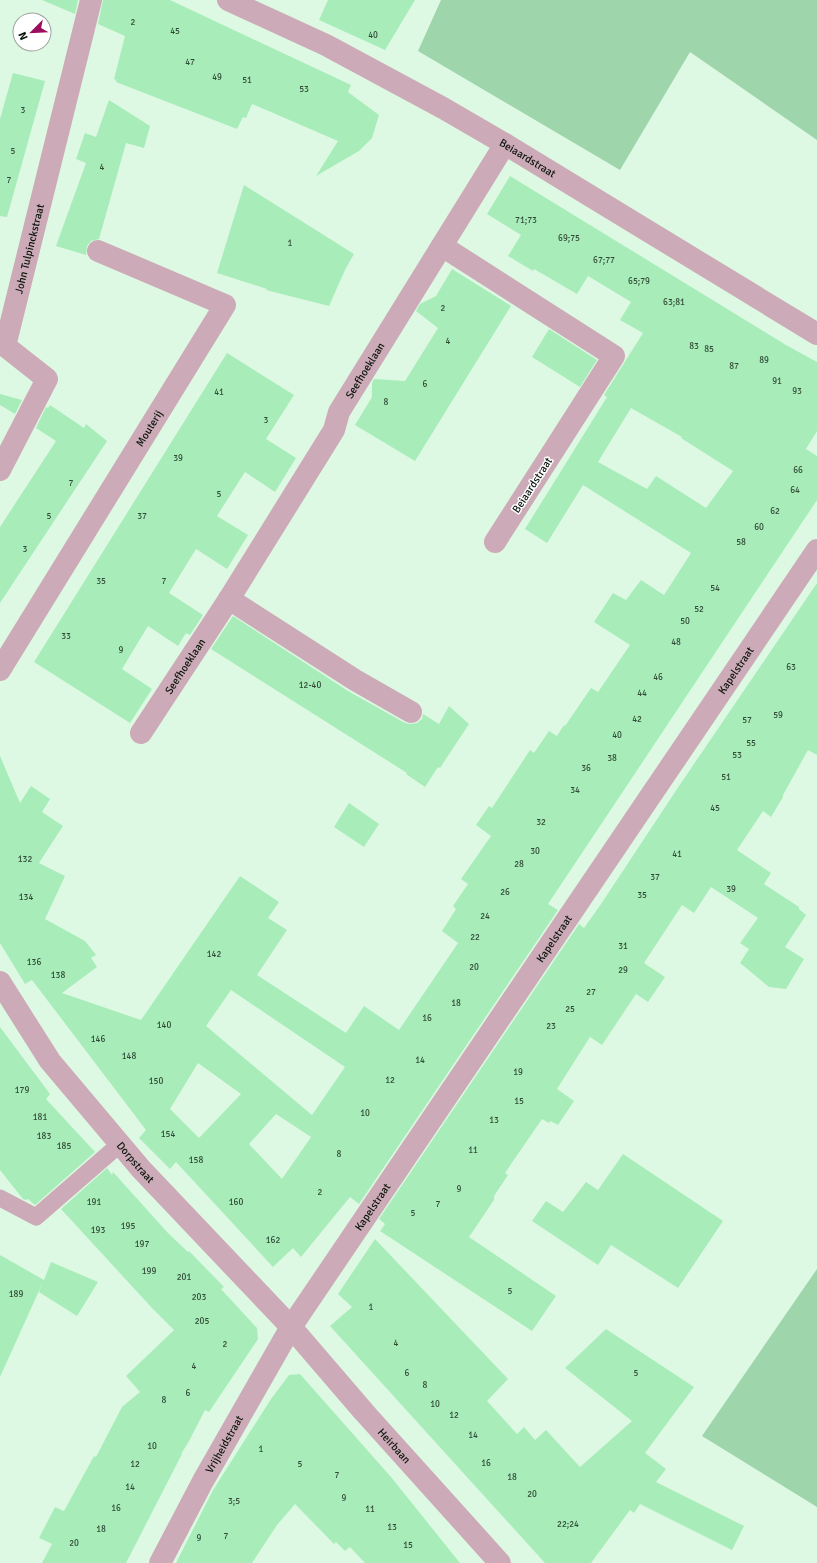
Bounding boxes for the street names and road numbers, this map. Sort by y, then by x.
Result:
street label: Beiaardstraat [497,136,558,180]
street label: John Tulpinckstraat [12,203,47,295]
street label: Seefhoeklaan [343,340,388,401]
street label: Mouterij [133,408,166,449]
street label: Beiaardstraat [510,455,555,515]
street label: Seefhoeklaan [162,636,208,697]
street label: Kapelstraat [715,644,757,697]
street label: Kapelstraat [534,913,575,965]
street label: Dorpstraat [114,1139,157,1186]
street label: Kapelstraat [352,1181,393,1233]
street label: Vrijheidstraat [203,1413,246,1476]
street label: Heirbaan [375,1426,413,1466]

